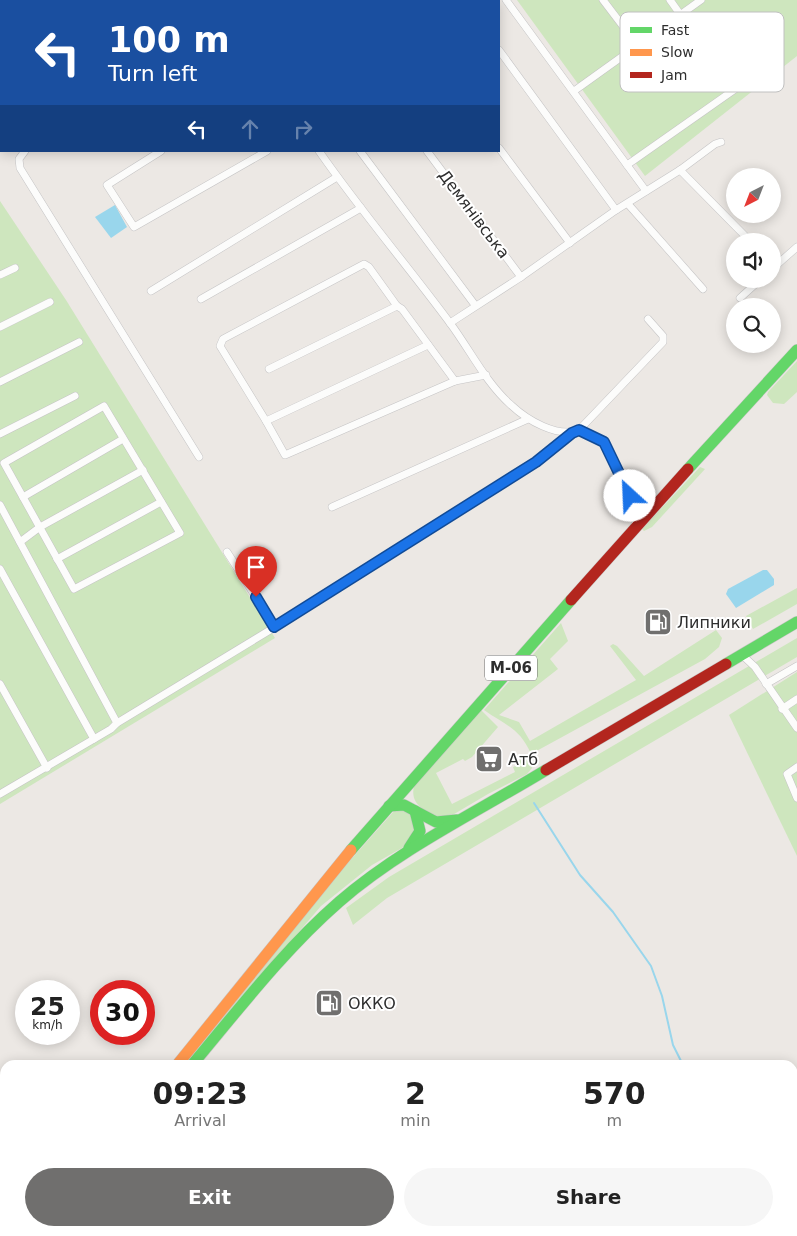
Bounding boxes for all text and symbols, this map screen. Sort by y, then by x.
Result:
legend [620,12,784,92]
icon: left [25,20,90,85]
text: 100 m [108,20,230,60]
text: Fast [661,22,690,38]
text: Slow [661,44,694,60]
text: Turn left [108,61,197,86]
text: Jam [660,67,687,83]
icon: left [183,115,211,143]
icon: ahead [236,115,264,143]
icon: right [289,115,317,143]
street label: Демянівська [434,166,514,262]
north arrow [726,168,781,222]
map controls [726,168,781,353]
button: sound [726,233,781,288]
button: search [726,298,781,353]
position arrow [603,469,655,521]
pin [235,546,277,597]
icon: arrive [242,553,270,581]
fuel station icon: Липники [643,607,673,637]
place label: Липники [677,613,751,632]
road number: М-06 [485,656,537,680]
supermarket icon: Атб [474,744,504,774]
place label: Атб [508,750,538,769]
speed limit sign: 30 [90,980,155,1045]
fuel station icon: ОККО [314,988,344,1018]
text: 25 [30,992,65,1021]
place label: ОККО [348,994,396,1013]
text: km/h [32,1018,63,1032]
text: 09:23 [152,1076,248,1111]
text: 2 [405,1076,426,1111]
text: 570 [583,1076,646,1111]
text: Arrival [174,1111,226,1130]
text: min [400,1111,431,1130]
text: m [606,1111,622,1130]
button: Exit [25,1168,394,1226]
button: Share [404,1168,773,1226]

